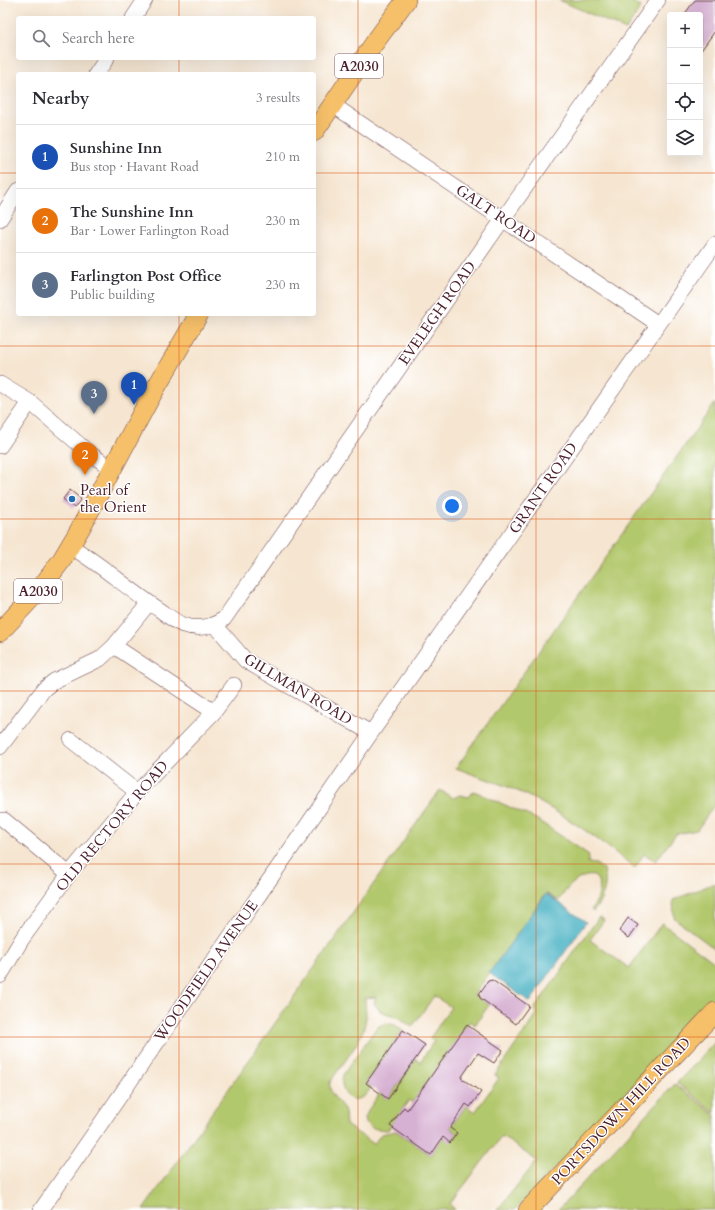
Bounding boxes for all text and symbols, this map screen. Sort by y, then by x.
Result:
map controls [667,12,703,156]
button: + [667,12,703,48]
search box [16,16,316,60]
icon: search [30,27,52,49]
text: Search here [62,28,135,48]
button: − [667,48,703,84]
road number: A2030 [335,54,383,78]
button: locate [667,84,703,120]
text: Nearby [32,87,89,110]
text: 3 results [256,89,300,107]
button: layers [667,120,703,156]
text: Sunshine Inn [70,138,162,158]
text: 1 [42,148,48,166]
text: 210 m [266,148,300,166]
text: Bus stop · Havant Road [70,158,199,176]
street label: GALT ROAD [452,180,540,248]
text: The Sunshine Inn [70,202,194,222]
text: 2 [42,212,48,230]
text: 230 m [266,212,300,230]
text: Bar · Lower Farlington Road [70,222,229,240]
street label: EVELEGH ROAD [394,257,480,369]
text: Farlington Post Office [70,266,222,286]
text: 3 [42,276,48,294]
text: 230 m [266,276,300,294]
text: Public building [70,286,155,304]
pin: 1 [121,372,147,405]
pin: 3 [81,381,107,414]
street label: GRANT ROAD [504,438,582,538]
pin: 2 [72,442,98,475]
place label: Pearl of the Orient [80,480,147,517]
marker: Pearl of the Orient [67,494,77,504]
your location [442,496,462,516]
road number: A2030 [14,579,62,603]
street label: GILLMAN ROAD [240,649,356,729]
street label: OLD RECTORY ROAD [51,756,173,896]
street label: WOODFIELD AVENUE [149,896,262,1046]
street label: PORTSDOWN HILL ROAD [547,1033,695,1189]

